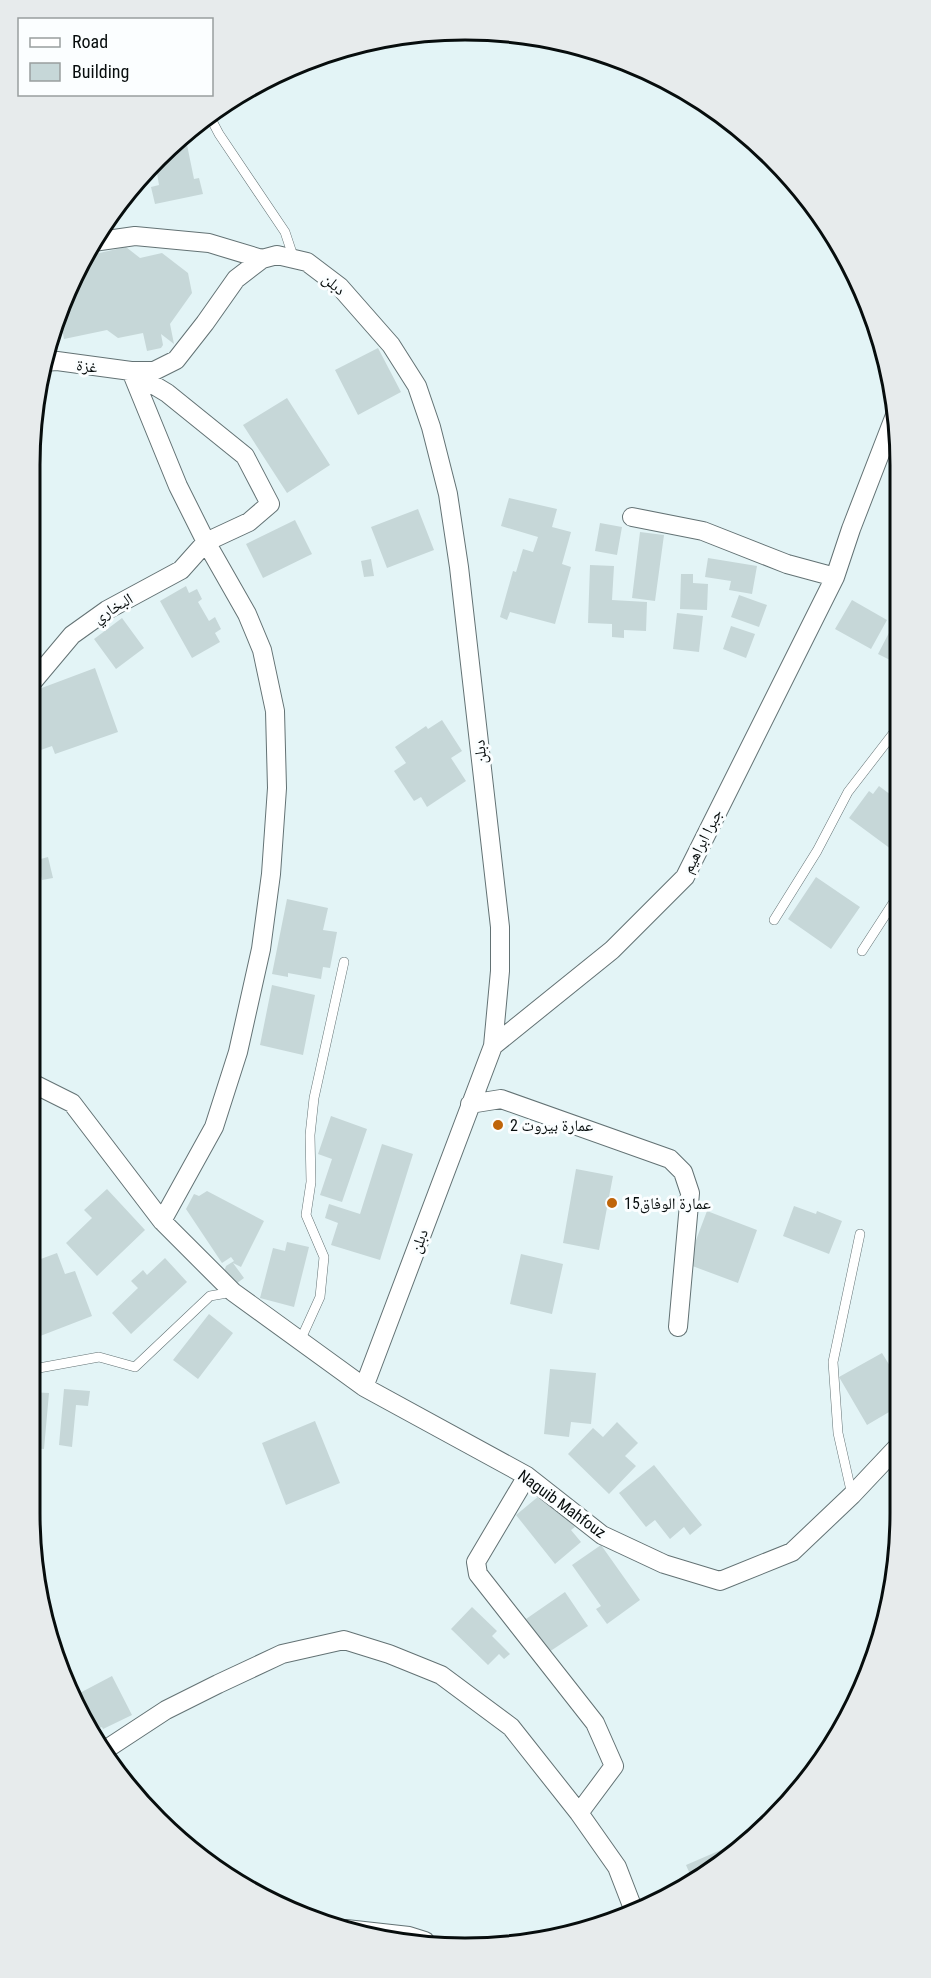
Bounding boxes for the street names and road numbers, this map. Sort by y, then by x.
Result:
street label: دبلن [318,269,349,300]
street label: غزة [75,355,99,377]
street label: البخاري [90,589,138,630]
street label: دبلن [469,739,492,765]
street label: جبرا ابراهيم [678,806,727,877]
street label: دبلن [406,1226,433,1256]
street label: Naguib Mahfouz [514,1466,610,1542]

